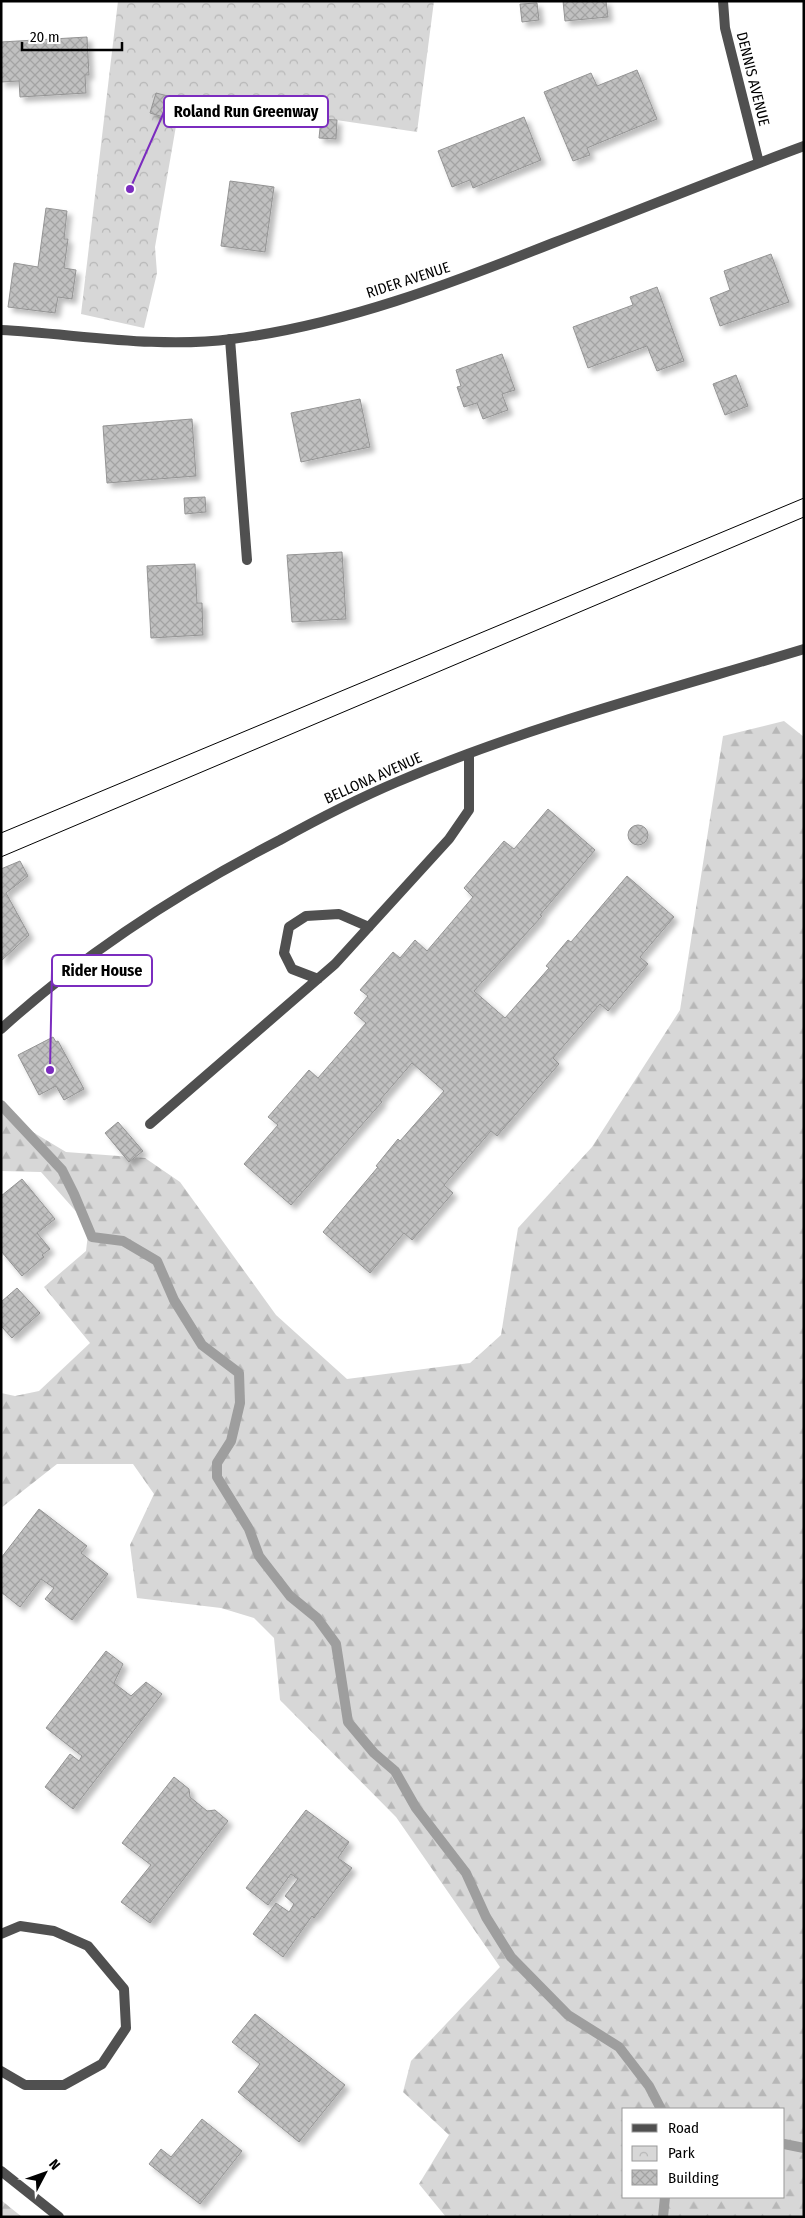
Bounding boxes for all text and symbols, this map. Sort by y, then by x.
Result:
scale bar [22,20,122,52]
text: 20 m [30,28,60,46]
street label: DENNIS AVENUE [733,30,773,128]
callout: Roland Run Greenway [164,96,328,127]
text: Roland Run Greenway [174,102,319,121]
street label: RIDER AVENUE [364,258,452,302]
street label: BELLONA AVENUE [321,748,425,808]
callout: Rider House [52,955,152,986]
text: Rider House [62,961,142,980]
legend [622,2108,785,2198]
text: Road [668,2119,699,2137]
text: Park [668,2144,695,2162]
north arrow [20,2148,70,2198]
text: N [45,2156,64,2174]
text: Building [668,2169,719,2187]

